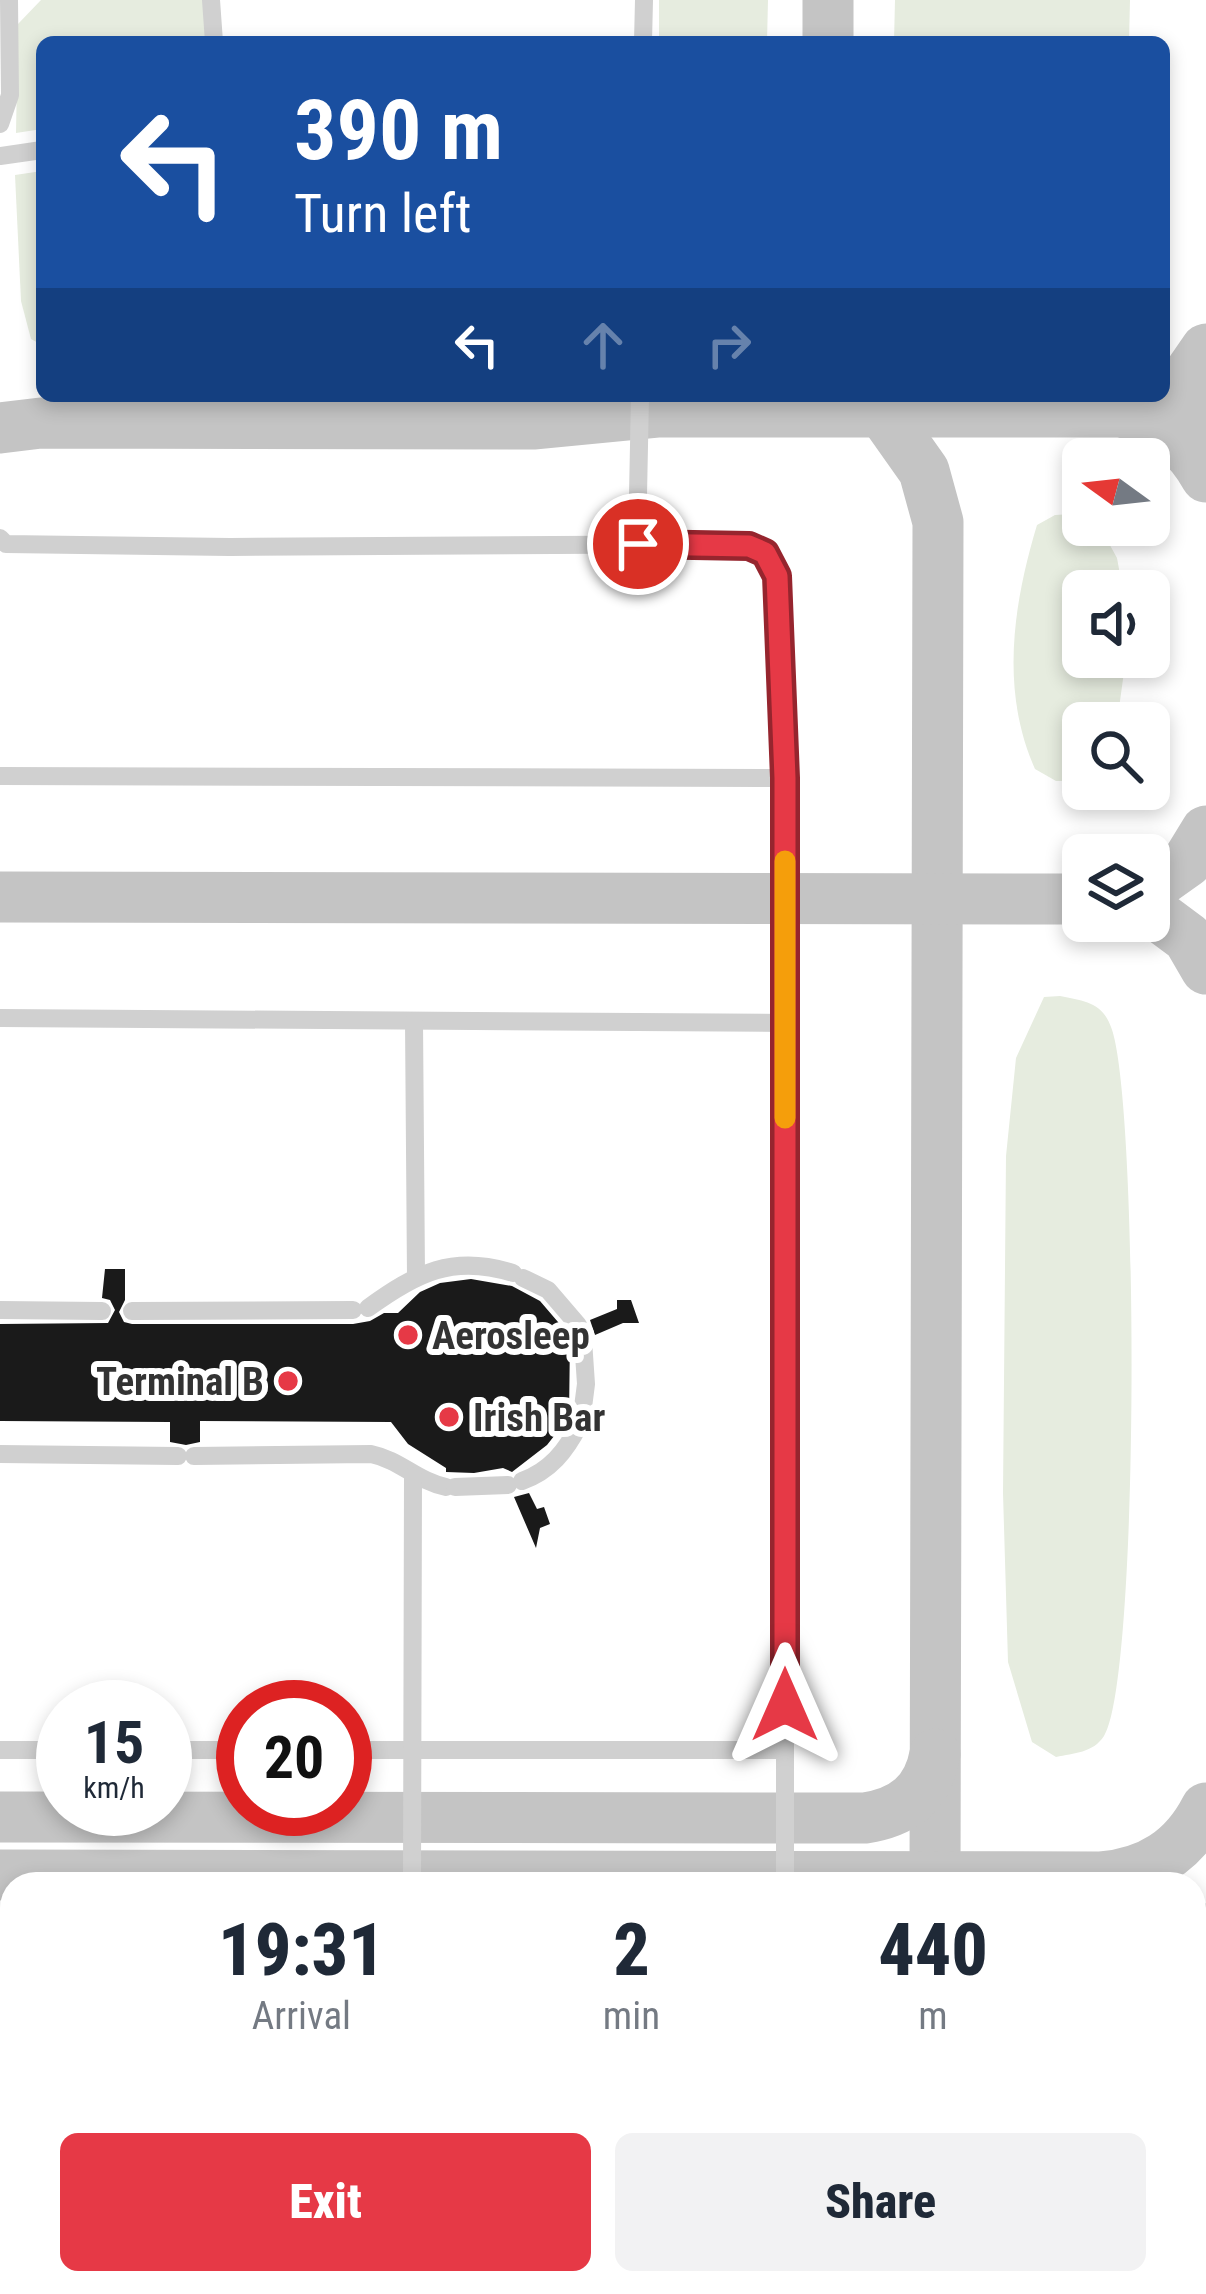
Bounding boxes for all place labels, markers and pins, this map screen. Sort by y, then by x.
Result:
pin [587,493,689,595]
place label: Aerosleep [432,1313,590,1359]
marker: Aerosleep [395,1322,421,1348]
place label: Terminal B [96,1359,264,1405]
marker: Terminal B [275,1368,301,1394]
place label: Irish Bar [473,1395,605,1441]
marker: Irish Bar [436,1404,462,1430]

